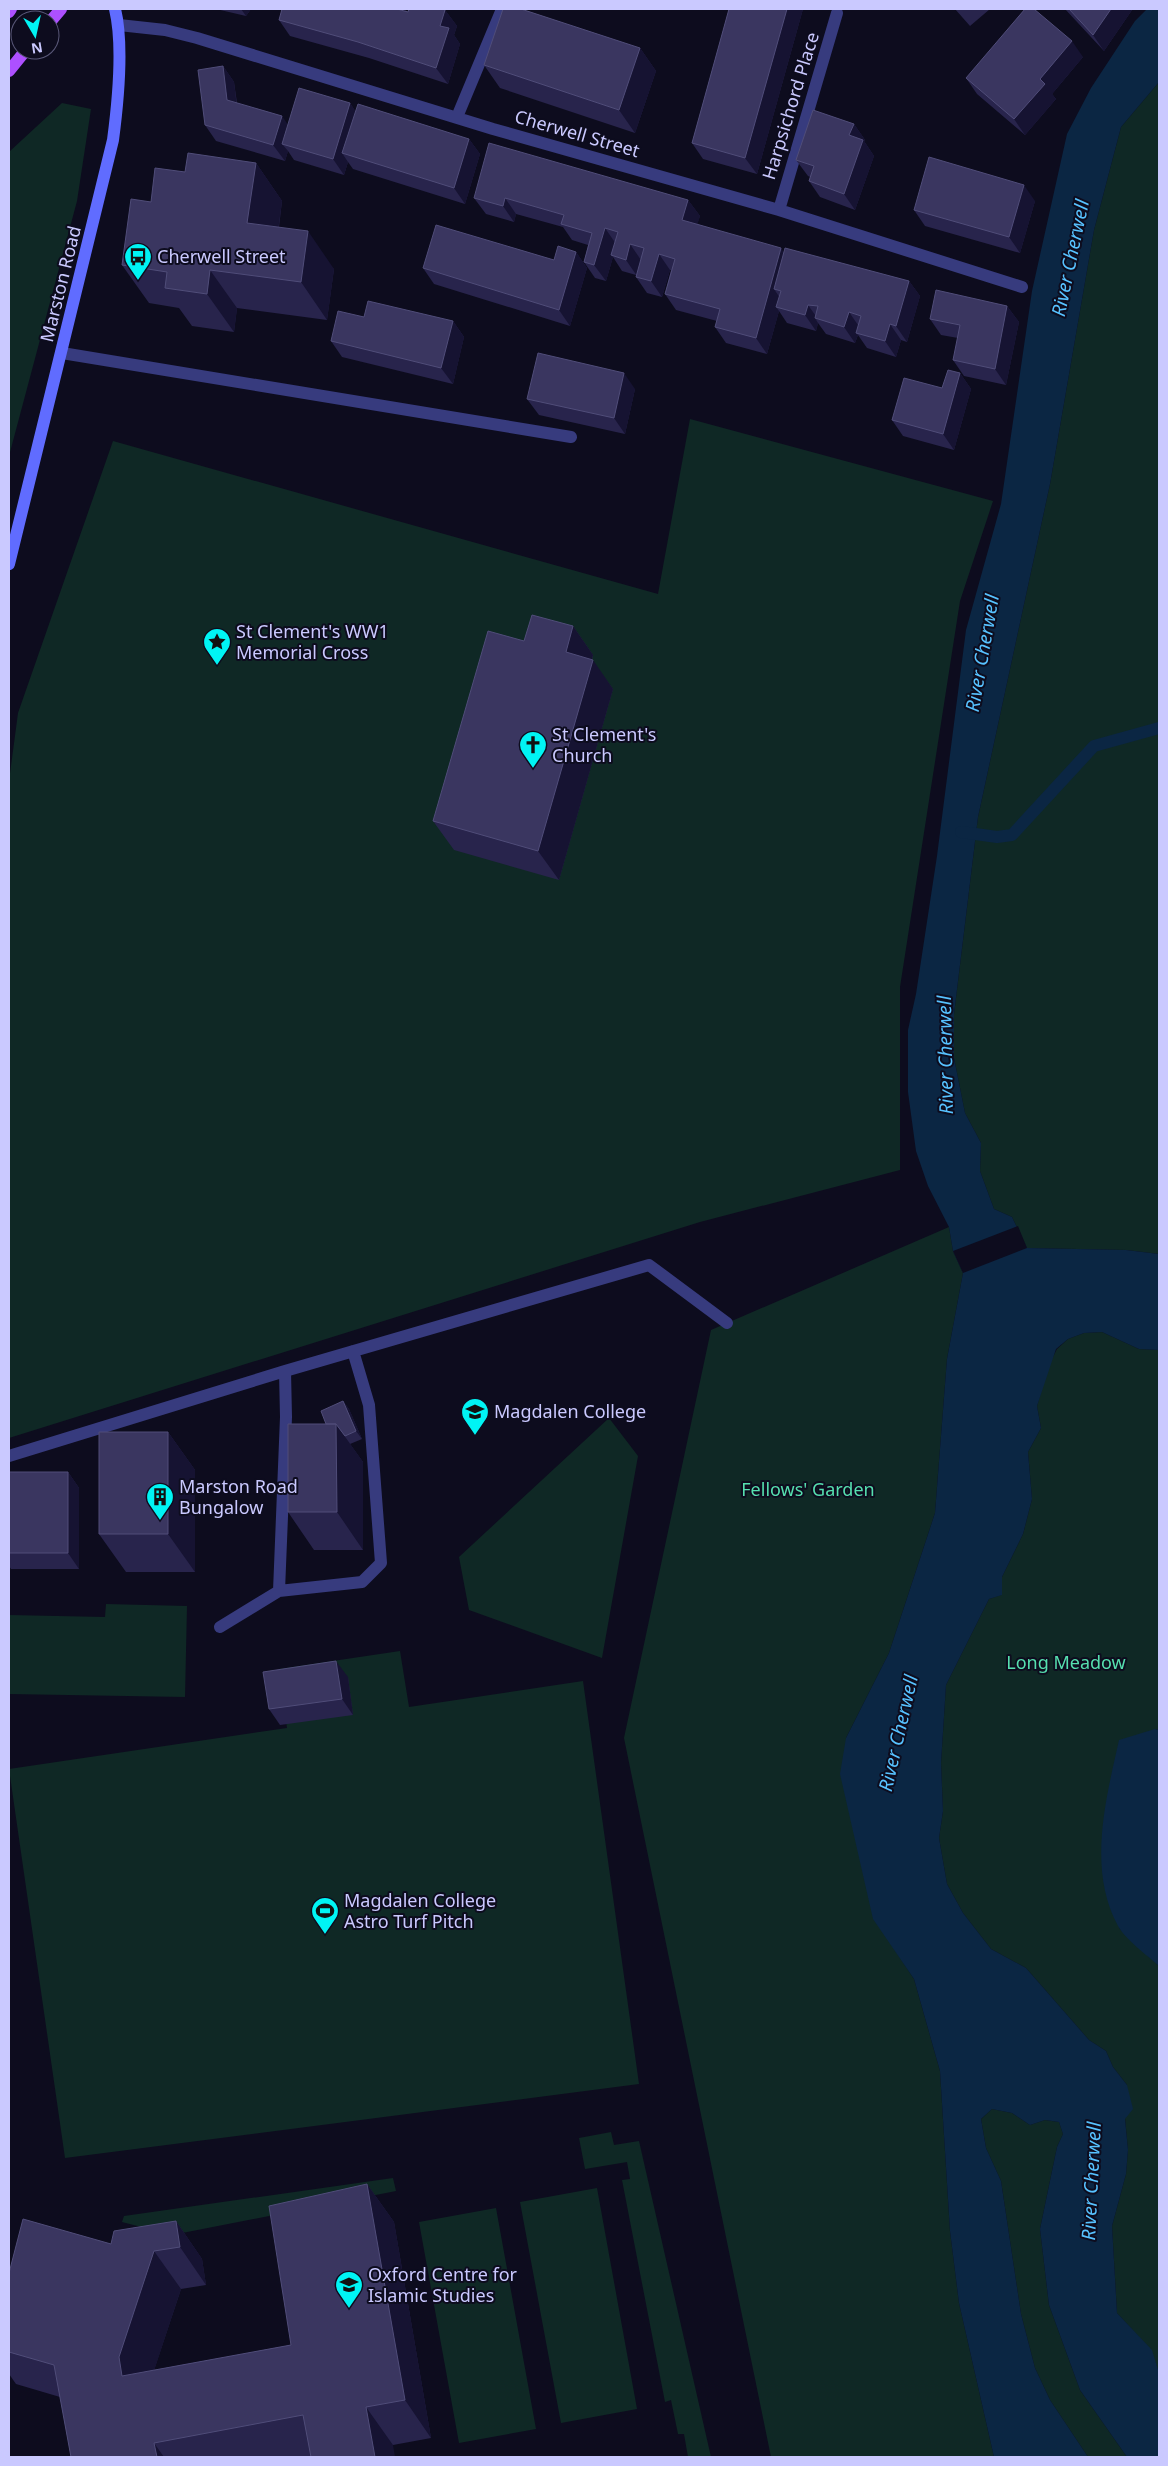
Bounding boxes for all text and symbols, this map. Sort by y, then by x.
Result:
north arrow [10,10,60,60]
street label: Harpsichord Place [756,29,824,182]
text: N [30,38,44,59]
street label: Cherwell Street [512,104,643,162]
water label: River Cherwell [1045,196,1095,319]
street label: Marston Road [34,223,86,344]
bus stop icon: Cherwell Street [123,242,153,281]
place label: Cherwell Street [157,244,286,268]
water label: River Cherwell [959,591,1005,714]
place label: St Clement's WW1 Memorial Cross [236,619,389,664]
place icon: St Clement's WW1 Memorial Cross [202,627,232,666]
place label: St Clement's Church [552,722,656,767]
church icon: St Clement's Church [518,730,548,769]
water label: River Cherwell [931,994,959,1115]
school or university icon: Magdalen College [460,1397,490,1436]
place label: Magdalen College [494,1399,646,1423]
place label: Marston Road Bungalow [179,1474,298,1519]
park label: Fellows' Garden [741,1477,875,1501]
building icon: Marston Road Bungalow [145,1482,175,1521]
park label: Long Meadow [1006,1650,1126,1674]
water label: River Cherwell [872,1671,924,1794]
place label: Magdalen College Astro Turf Pitch [344,1888,496,1933]
sports icon: Magdalen College Astro Turf Pitch [310,1896,340,1935]
water label: River Cherwell [1075,2120,1107,2241]
place label: Oxford Centre for Islamic Studies [368,2262,518,2307]
school or university icon: Oxford Centre for Islamic Studies [334,2270,364,2309]

